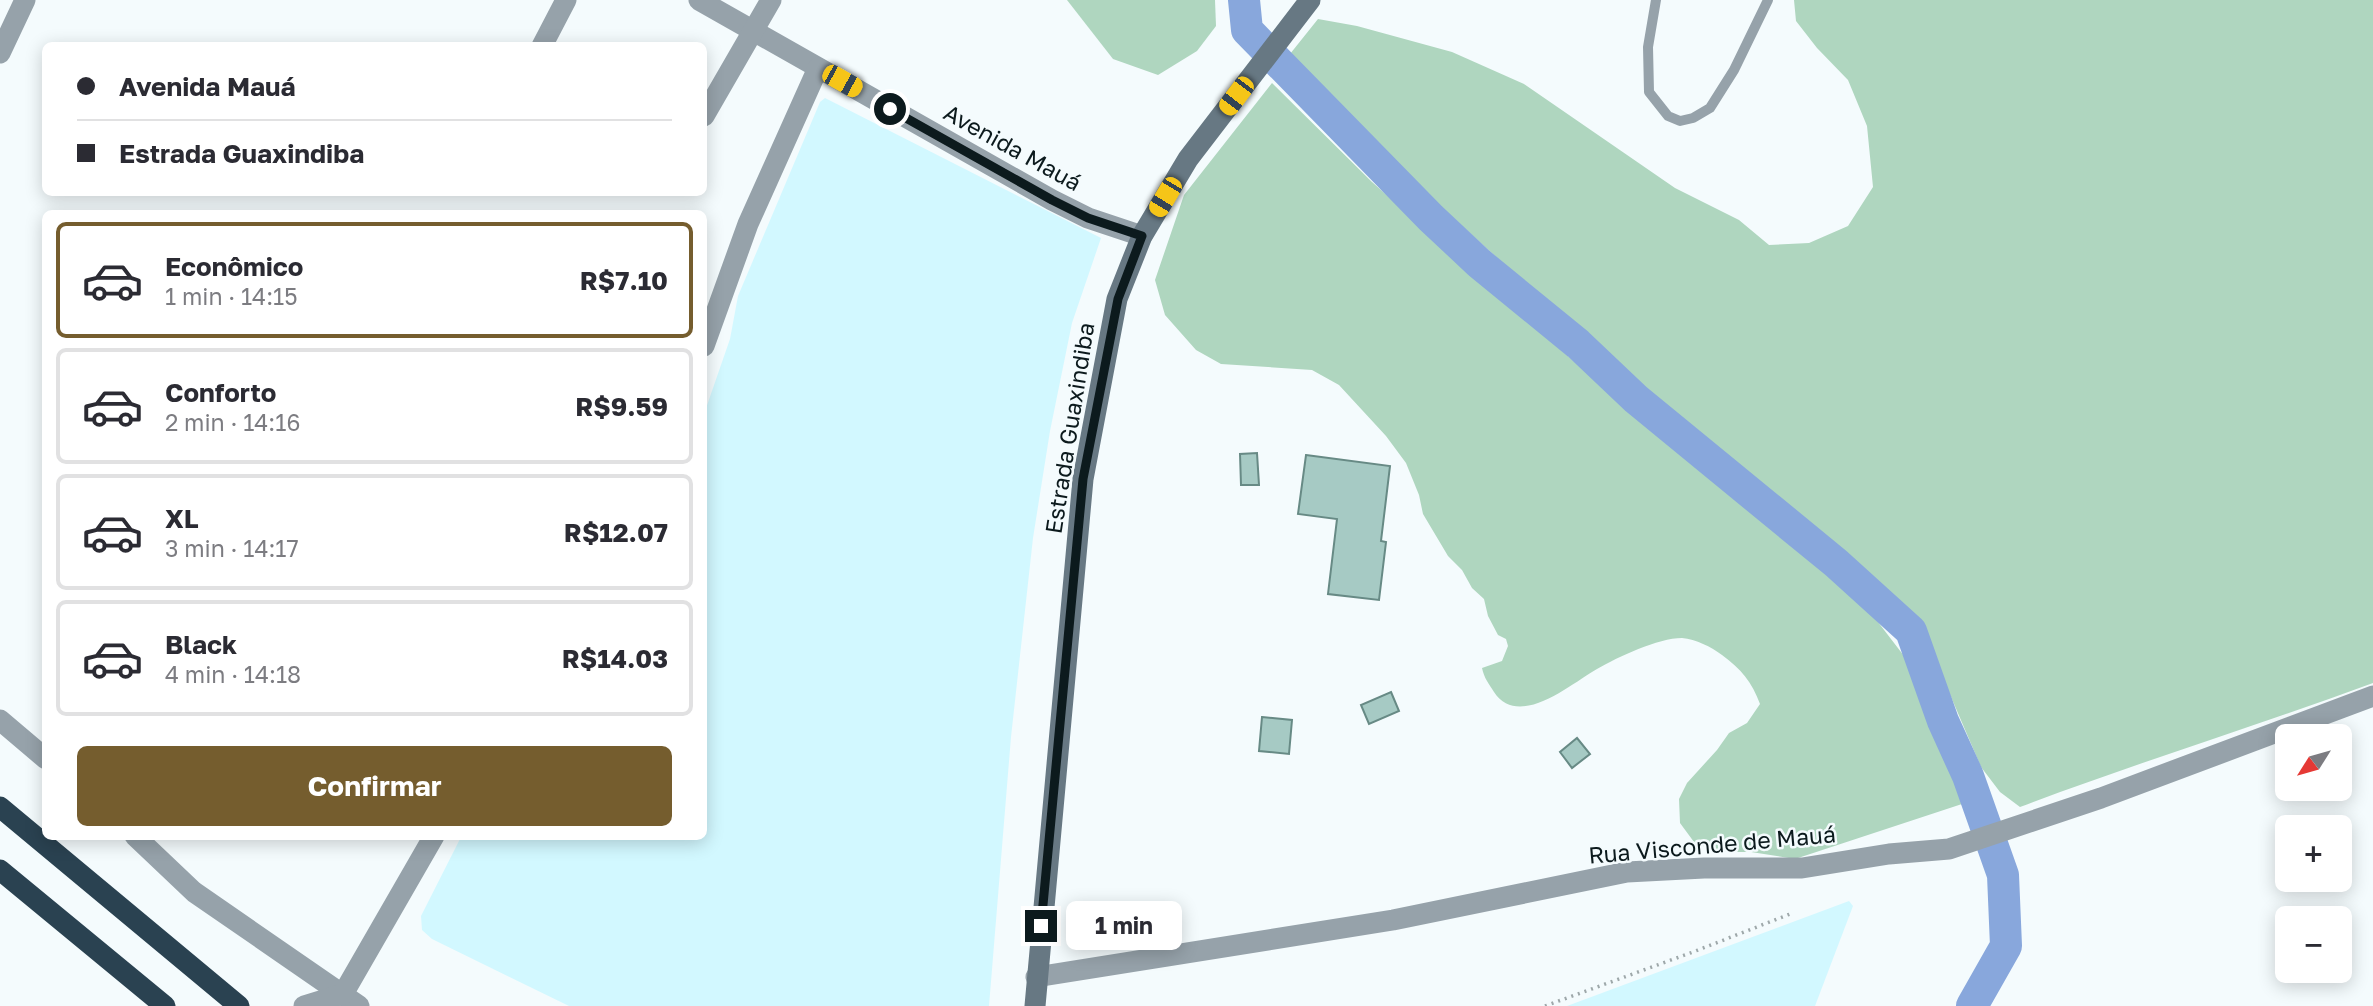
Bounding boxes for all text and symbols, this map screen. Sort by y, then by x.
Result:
car [819,62,866,100]
text: Avenida Mauá [119,71,296,102]
car [1215,73,1258,119]
route start [874,93,906,125]
street label: Avenida Mauá [939,98,1087,196]
text: Estrada Guaxindiba [119,138,364,169]
car [1146,174,1185,220]
icon: car [81,249,144,312]
text: Econômico [165,251,303,282]
text: R$7.10 [580,265,668,296]
text: 1 min · 14:15 [165,282,298,310]
street label: Estrada Guaxindiba [1038,320,1100,536]
icon: car [81,375,144,438]
text: Conforto [165,377,276,408]
text: R$9.59 [575,391,668,422]
text: 2 min · 14:16 [165,408,300,436]
icon: car [81,501,144,564]
text: XL [165,503,199,534]
text: R$12.07 [564,517,668,548]
text: 3 min · 14:17 [165,534,299,562]
icon: car [81,627,144,690]
text: Black [165,629,237,660]
text: R$14.03 [562,643,668,674]
text: 4 min · 14:18 [165,660,301,688]
north arrow [2275,724,2352,802]
map controls [2275,724,2352,983]
button: Confirmar [77,746,672,826]
button: + [2275,815,2352,892]
street label: Rua Visconde de Mauá [1587,819,1837,869]
callout: 1 min [1066,902,1181,950]
button: − [2275,906,2352,983]
route end [1025,910,1057,942]
text: 1 min [1095,911,1153,939]

